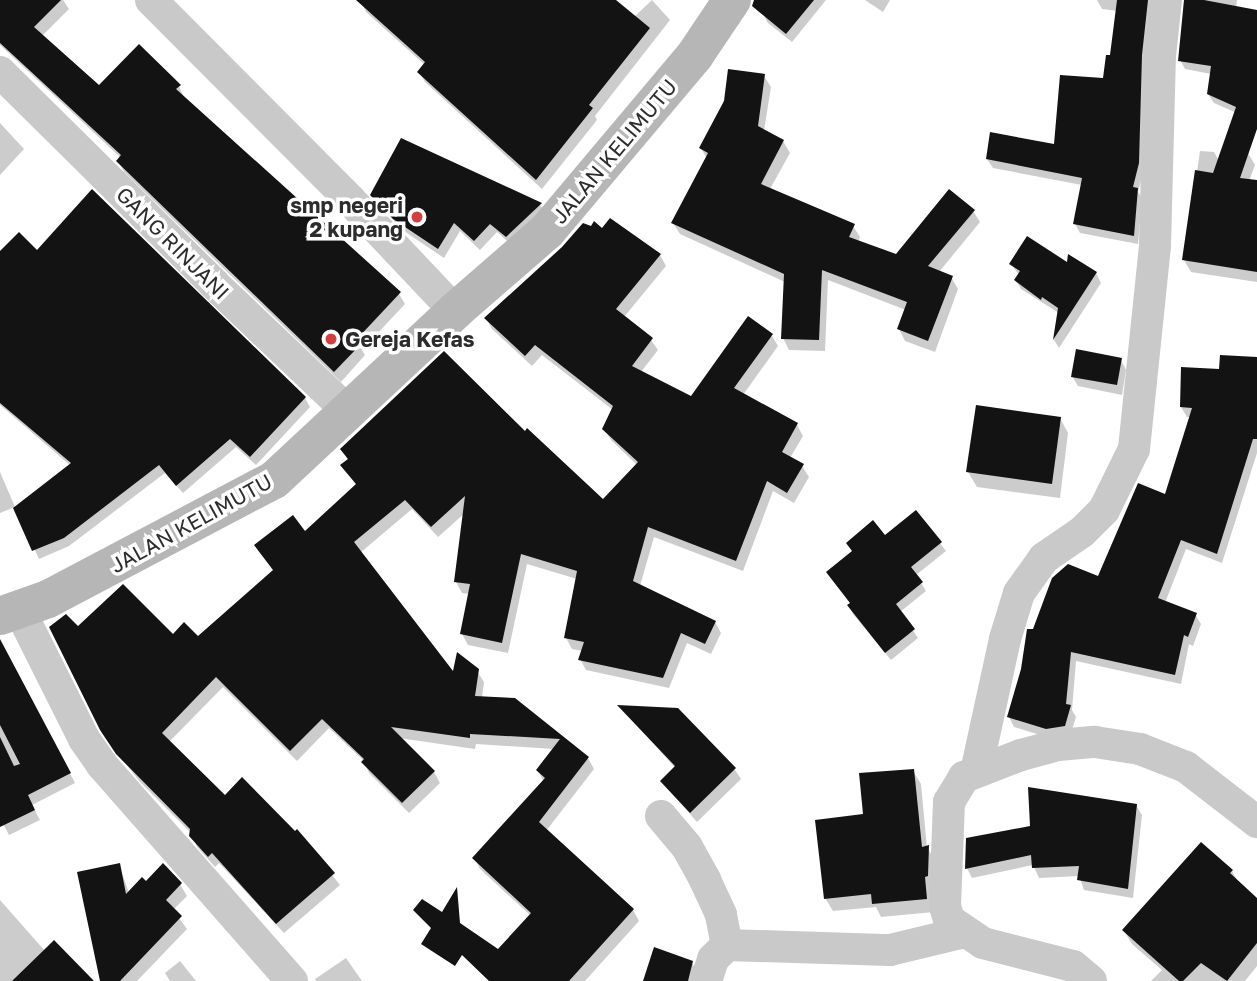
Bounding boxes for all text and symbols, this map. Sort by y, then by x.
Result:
street label: JALAN KELIMUTU [546,74,682,228]
street label: GANG RINJANI [111,181,235,305]
place label: smp negeri 2 kupang [290,192,403,242]
marker: smp negeri 2 kupang [409,209,425,225]
place label: Gereja Kefas [345,326,475,352]
marker: Gereja Kefas [323,331,339,347]
street label: JALAN KELIMUTU [106,468,276,578]

